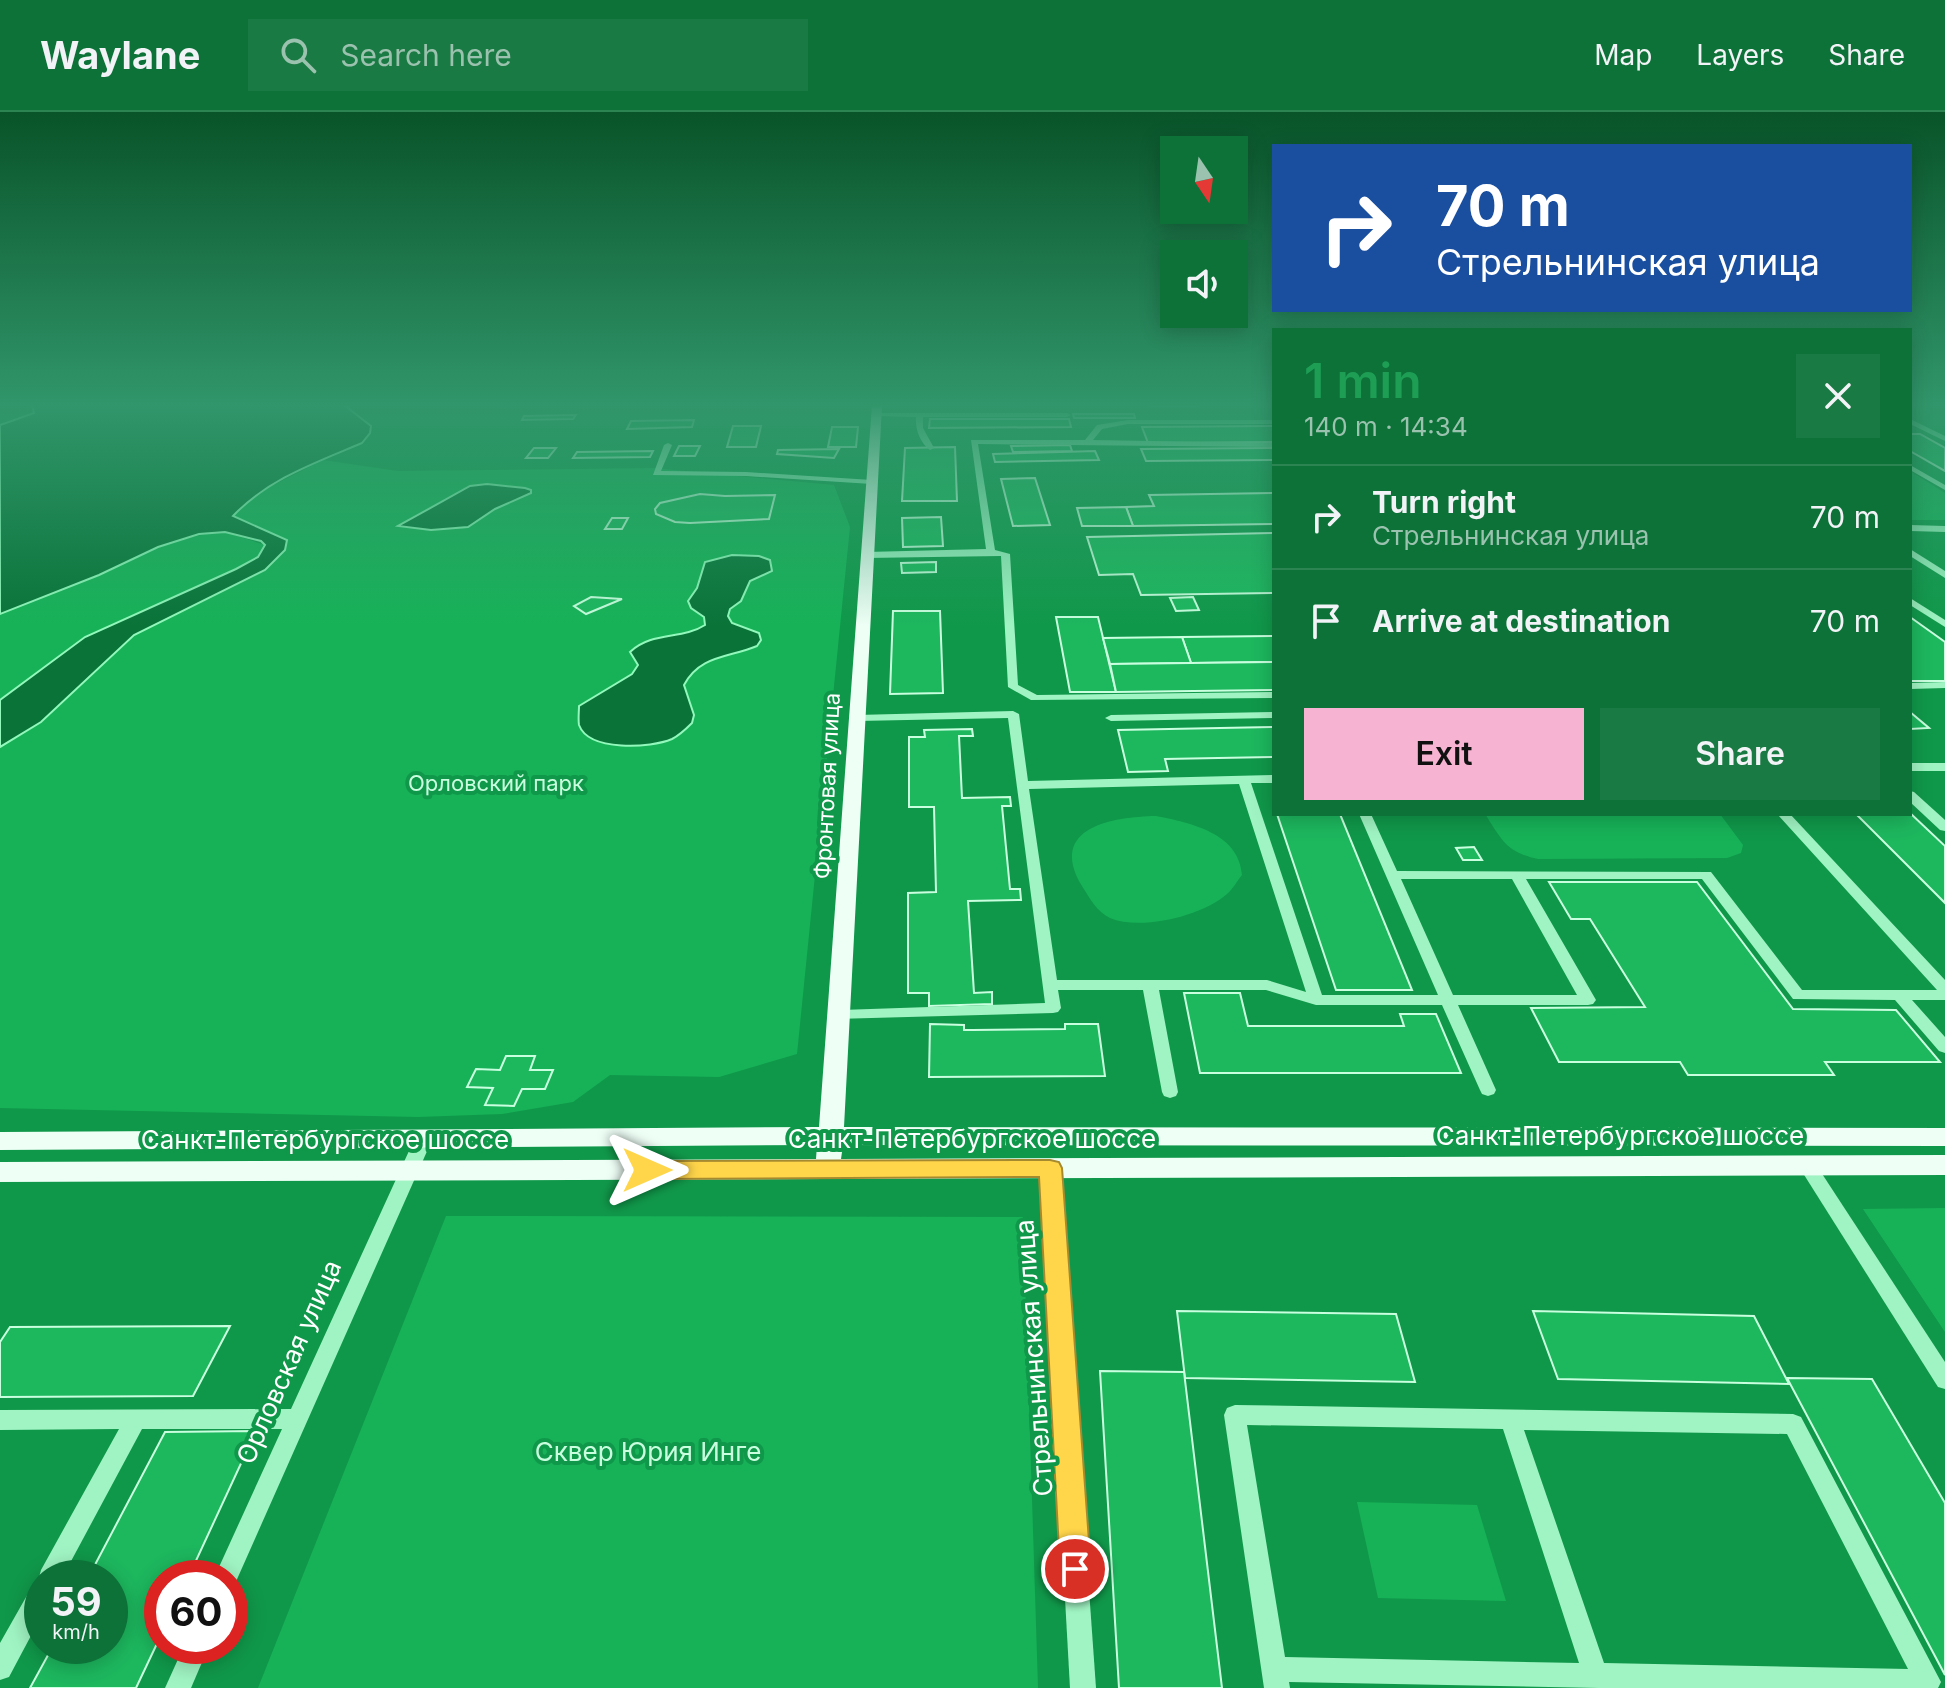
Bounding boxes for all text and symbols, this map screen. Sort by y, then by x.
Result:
search box [248,19,808,91]
text: Waylane [40,32,200,78]
icon: search [276,33,320,77]
text: Search here [340,37,512,73]
text: Map [1594,38,1652,72]
text: Layers [1696,38,1784,72]
text: Share [1828,38,1905,72]
north arrow [1160,136,1248,224]
map controls [1160,136,1248,328]
text: 70 m [1436,172,1570,240]
icon: right [1304,176,1408,280]
button: sound [1160,240,1248,328]
text: Стрельнинская улица [1436,240,1820,284]
text: 1 min [1304,351,1422,410]
button: close [1796,354,1880,438]
text: 140 m · 14:34 [1304,411,1468,442]
text: Turn right [1372,484,1516,520]
icon: right [1304,495,1348,539]
text: 70 m [1810,499,1880,535]
text: Стрельнинская улица [1372,520,1649,551]
icon: arrive [1304,599,1348,643]
text: Arrive at destination [1372,603,1670,639]
text: 70 m [1810,603,1880,639]
street label: Фронтовая улица [809,692,845,880]
button: Exit [1304,708,1584,800]
button: Share [1600,708,1880,800]
park label: Орловский парк [408,770,584,796]
street label: Санкт-Петербургское шоссе [1436,1120,1804,1151]
street label: Санкт-Петербургское шоссе [788,1123,1156,1154]
street label: Санкт-Петербургское шоссе [141,1124,509,1155]
position arrow [605,1128,689,1212]
street label: Стрельнинская улица [1008,1219,1059,1497]
street label: Орловская улица [230,1255,347,1469]
park label: Сквер Юрия Инге [535,1436,761,1467]
pin [1041,1535,1109,1603]
icon: arrive [1053,1547,1097,1591]
speed limit sign: 60 [144,1560,248,1664]
text: 59 [50,1577,102,1626]
text: km/h [52,1620,100,1644]

